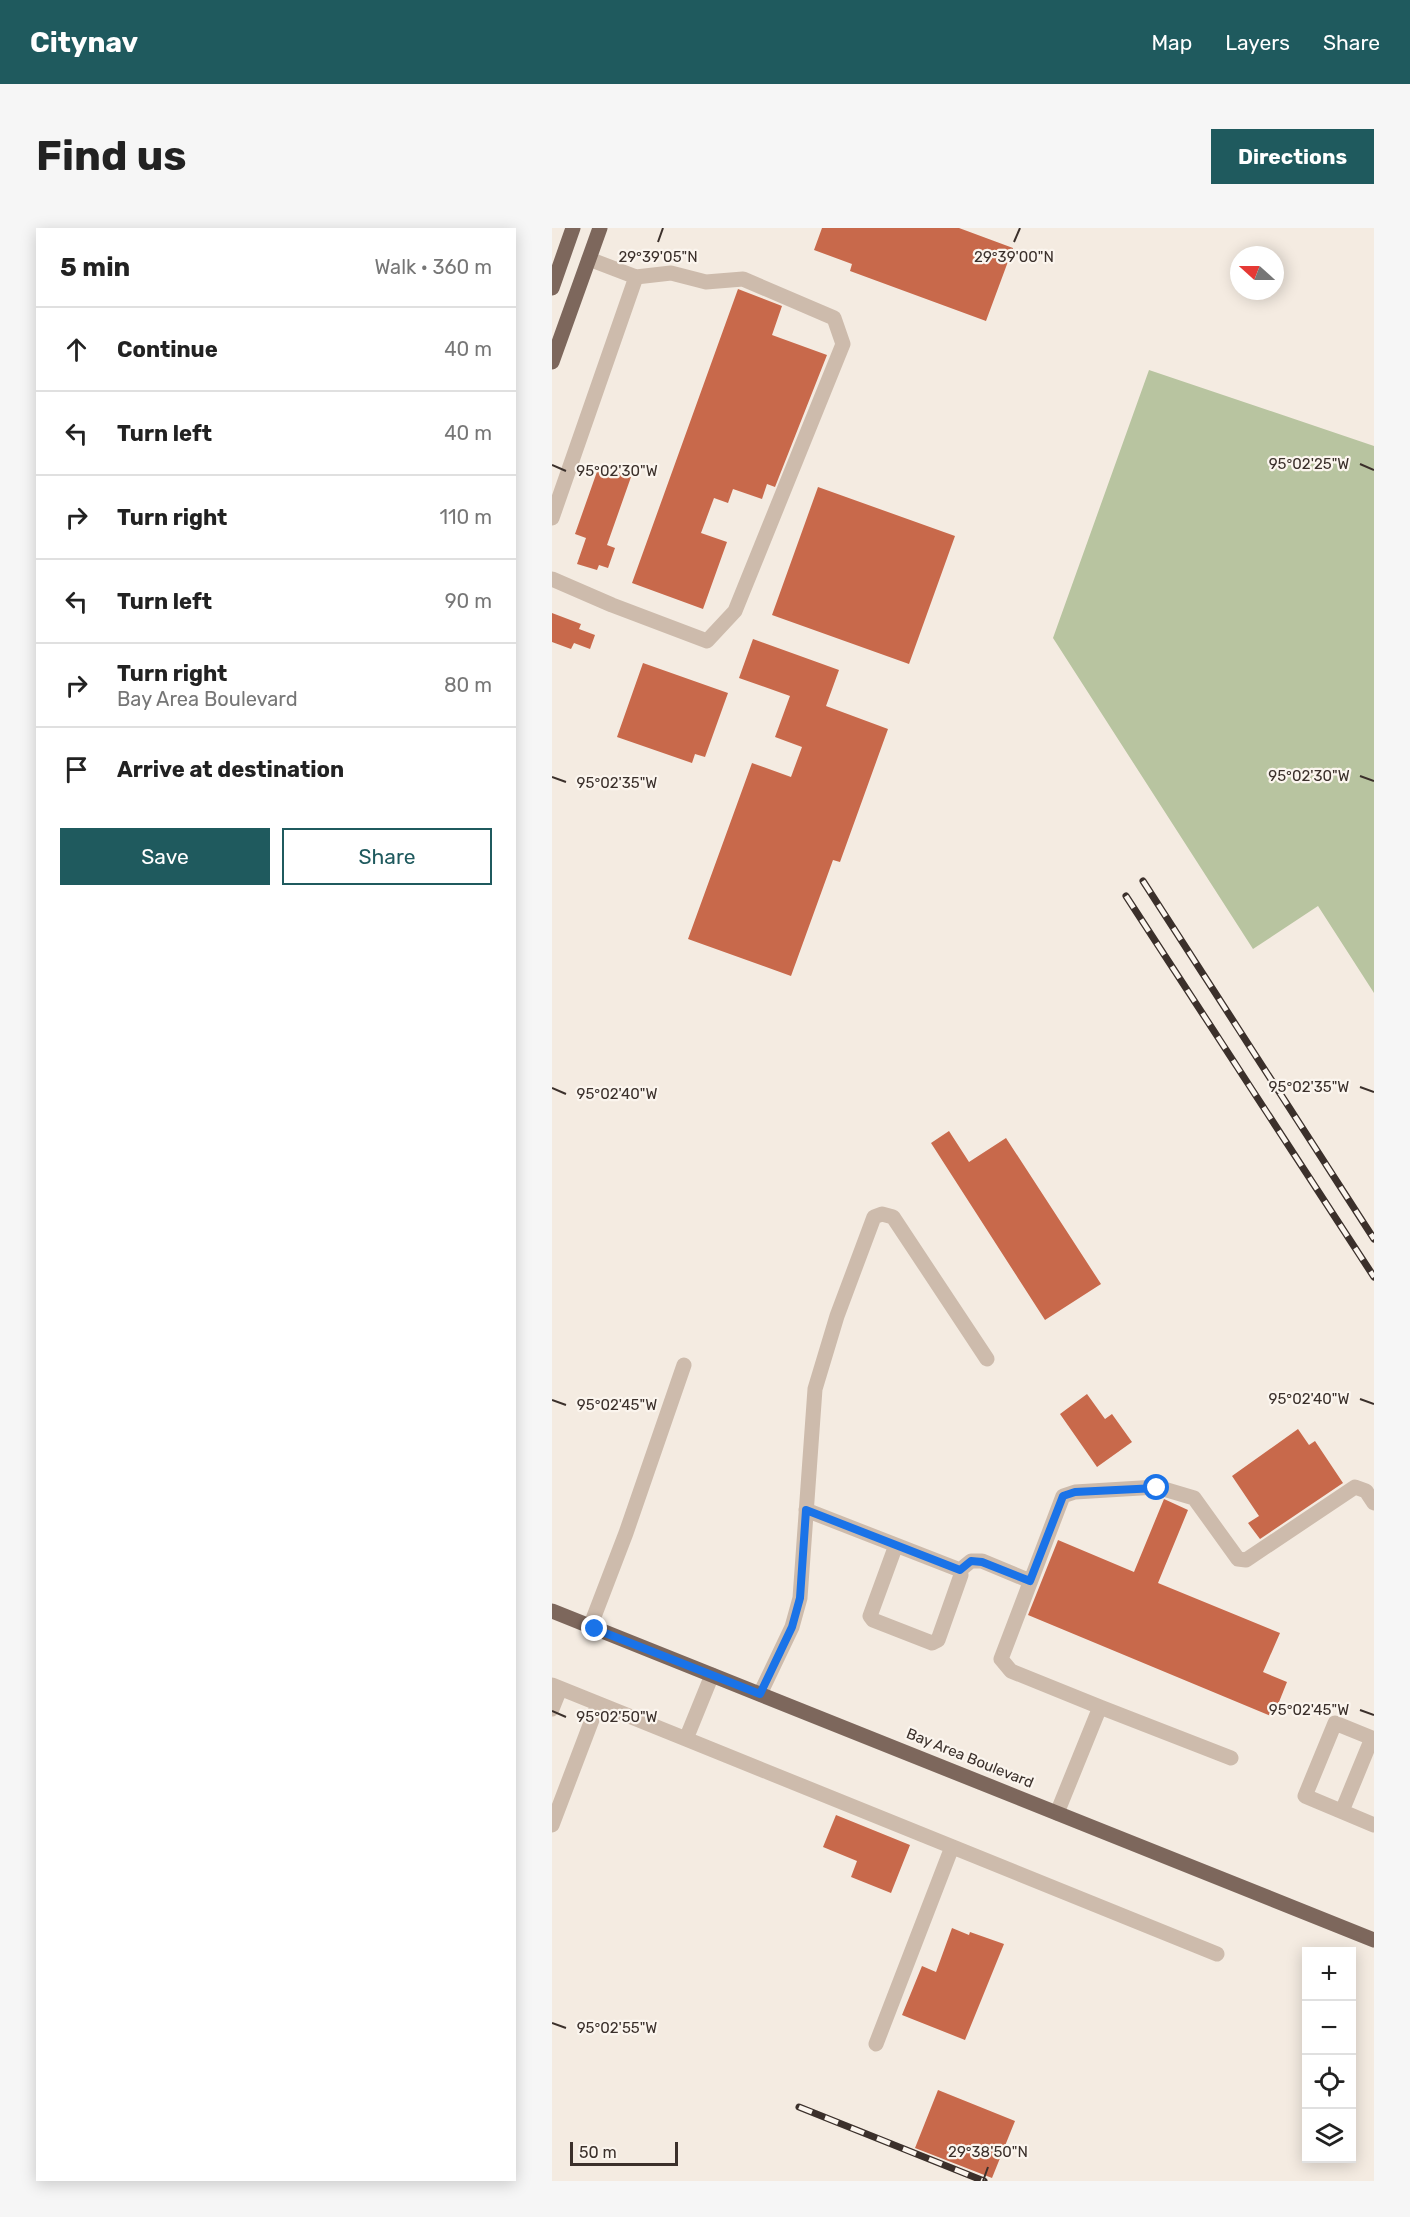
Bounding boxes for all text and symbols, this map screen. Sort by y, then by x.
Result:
text: Citynav [30,26,138,59]
text: Map [1151,30,1192,55]
text: Layers [1225,30,1290,55]
text: Share [1323,30,1380,55]
button: Directions [1211,129,1374,184]
text: Find us [36,131,187,181]
north arrow [1230,246,1284,300]
text: 29°39'05"N [618,248,698,266]
text: 29°39'00"N [974,248,1054,266]
text: 5 min [60,252,130,283]
text: Walk · 360 m [375,255,492,279]
icon: ahead [60,333,93,366]
text: Continue [117,336,218,363]
text: 40 m [444,337,492,361]
icon: left [60,417,93,450]
text: Turn left [117,420,212,447]
text: 40 m [444,421,492,445]
text: 95°02'25"W [1269,455,1349,473]
text: 95°02'30"W [576,462,658,480]
icon: right [60,501,93,534]
text: Turn right [117,504,227,531]
text: 110 m [440,505,492,529]
icon: left [60,585,93,618]
text: Turn left [117,588,212,615]
text: 90 m [445,589,492,613]
text: Turn right [117,660,227,687]
icon: right [60,669,93,702]
text: 80 m [444,673,492,697]
text: Bay Area Boulevard [117,687,298,711]
icon: arrive [60,753,93,786]
text: Arrive at destination [117,756,344,783]
text: 95°02'30"W [1268,767,1350,785]
text: 95°02'35"W [577,774,657,792]
button: Save [60,828,270,885]
button: Share [282,828,492,885]
text: 95°02'35"W [1269,1078,1349,1096]
text: 95°02'40"W [577,1085,657,1103]
text: 95°02'40"W [1269,1390,1349,1408]
text: 95°02'45"W [577,1396,657,1414]
route start [1143,1474,1169,1500]
route end [581,1615,607,1641]
text: 95°02'45"W [1269,1701,1349,1719]
text: 95°02'50"W [576,1708,658,1726]
street label: Bay Area Boulevard [904,1724,1036,1792]
map controls [1302,1947,1356,2163]
button: + [1302,1947,1356,2001]
button: − [1302,2001,1356,2055]
text: 95°02'55"W [577,2019,657,2037]
button: locate [1302,2055,1356,2109]
button: layers [1302,2109,1356,2163]
scale bar [570,2139,678,2166]
text: 50 m [579,2143,617,2162]
text: 29°38'50"N [948,2143,1028,2161]

